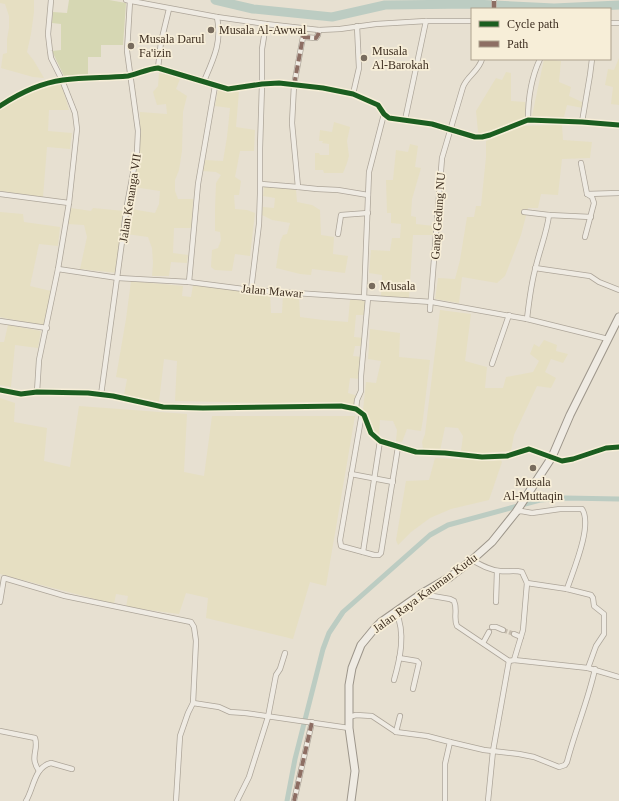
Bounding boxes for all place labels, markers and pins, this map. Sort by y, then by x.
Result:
place label: Musala Al-Awwal [219,23,307,37]
marker: Musala Al-Awwal [206,25,216,35]
place label: Musala Darul Fa'izin [139,32,205,60]
marker: Musala Darul Fa'izin [126,41,136,51]
place label: Musala Al-Barokah [372,44,429,72]
marker: Musala Al-Barokah [359,53,369,63]
place label: Musala [380,279,416,293]
marker: Musala [367,281,377,291]
marker: Musala Al-Muttaqin [528,463,538,473]
place label: Musala Al-Muttaqin [503,475,563,503]

